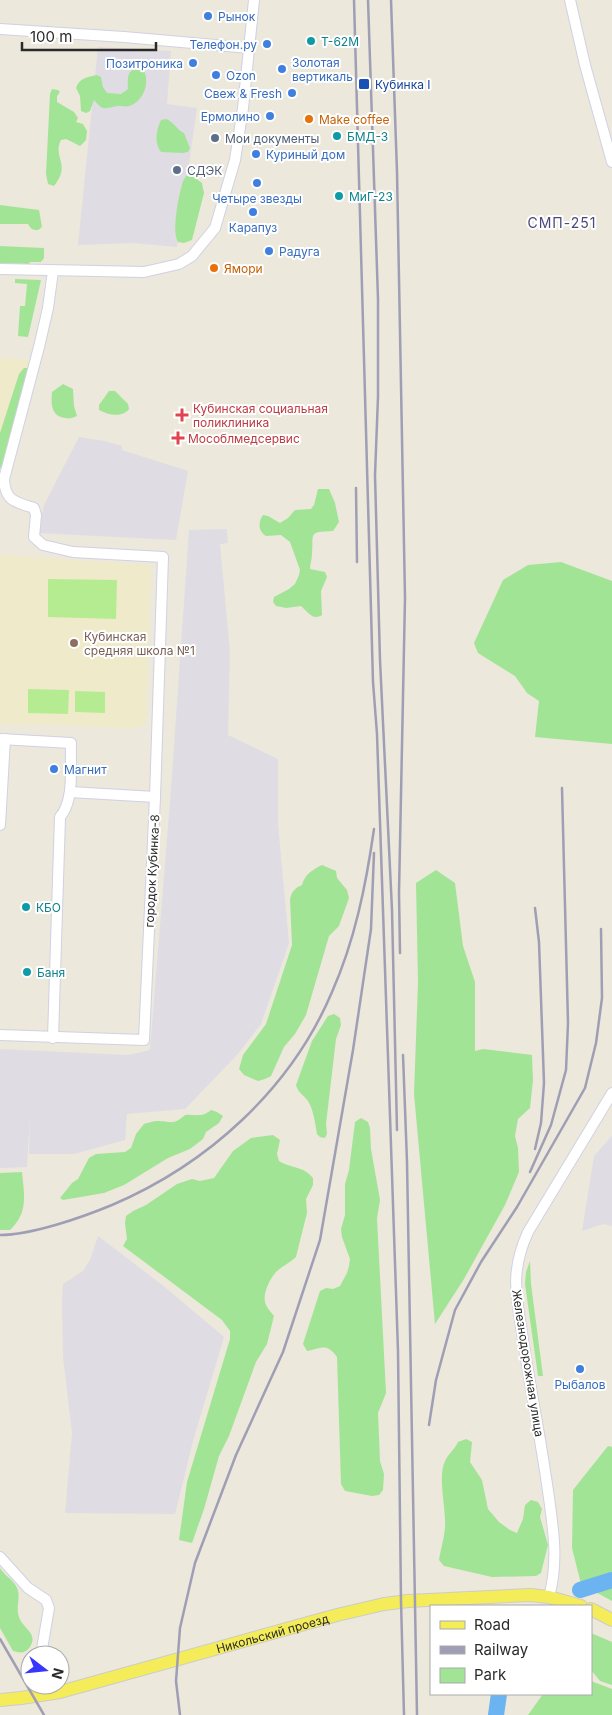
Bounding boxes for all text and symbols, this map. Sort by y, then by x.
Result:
place label: Рынок [218,9,256,24]
marker: Рынок [202,10,214,22]
scale bar [22,20,156,52]
text: 100 m [30,27,72,46]
place label: Т-62М [321,34,359,49]
marker: Т-62М [305,35,317,47]
place label: Телефон.ру [189,37,257,52]
marker: Телефон.ру [261,38,273,50]
place label: Золотая вертикаль [292,55,353,84]
place label: Позитроника [106,56,183,71]
marker: Позитроника [187,57,199,69]
marker: Золотая вертикаль [276,63,288,75]
place label: Ozon [226,68,256,83]
marker: Ozon [210,69,222,81]
marker: Кубинка I [357,77,371,91]
place label: Кубинка I [375,77,430,92]
place label: Свеж & Fresh [204,86,282,101]
marker: Свеж & Fresh [286,87,298,99]
place label: Ермолино [201,109,260,124]
marker: Ермолино [264,110,276,122]
place label: Make coffee [319,112,389,127]
marker: Make coffee [303,113,315,125]
place label: БМД-3 [347,129,388,144]
marker: БМД-3 [331,130,343,142]
place label: Мои документы [225,131,319,146]
marker: Мои документы [209,132,221,144]
place label: Куриный дом [266,147,345,162]
marker: Куриный дом [250,148,262,160]
place label: СДЭК [187,163,222,178]
marker: СДЭК [171,164,183,176]
marker: Четыре звезды [251,177,263,189]
place label: МиГ-23 [349,189,393,204]
marker: МиГ-23 [333,190,345,202]
place label: Четыре звезды [212,191,302,206]
marker: Карапуз [247,206,259,218]
district label: СМП-251 [528,214,597,231]
place label: Карапуз [229,220,277,235]
place label: Радуга [279,244,320,259]
marker: Радуга [263,245,275,257]
place label: Ямори [224,261,263,276]
marker: Ямори [208,262,220,274]
place label: Кубинская социальная поликлиника [193,401,328,430]
marker: Кубинская социальная поликлиника [175,408,189,422]
place label: Мособлмедсервис [188,431,300,446]
marker: Мособлмедсервис [172,432,184,444]
place label: Кубинская средняя школа №1 [84,629,195,658]
marker: Кубинская средняя школа №1 [68,637,80,649]
place label: Магнит [64,762,107,777]
marker: Магнит [48,763,60,775]
street label: городок Кубинка-8 [142,814,162,928]
place label: КБО [36,900,61,915]
marker: КБО [20,901,32,913]
place label: Баня [37,965,65,980]
marker: Баня [21,966,33,978]
street label: Железнодорожная улица [509,1288,547,1438]
marker: Рыбалов [574,1363,586,1375]
place label: Рыбалов [554,1377,606,1392]
legend [430,1605,592,1695]
street label: Никольский проезд [214,1610,331,1656]
text: Road [474,1615,510,1634]
text: Railway [474,1640,529,1659]
north arrow [20,1645,70,1695]
text: Park [474,1665,507,1684]
text: N [48,1666,68,1681]

